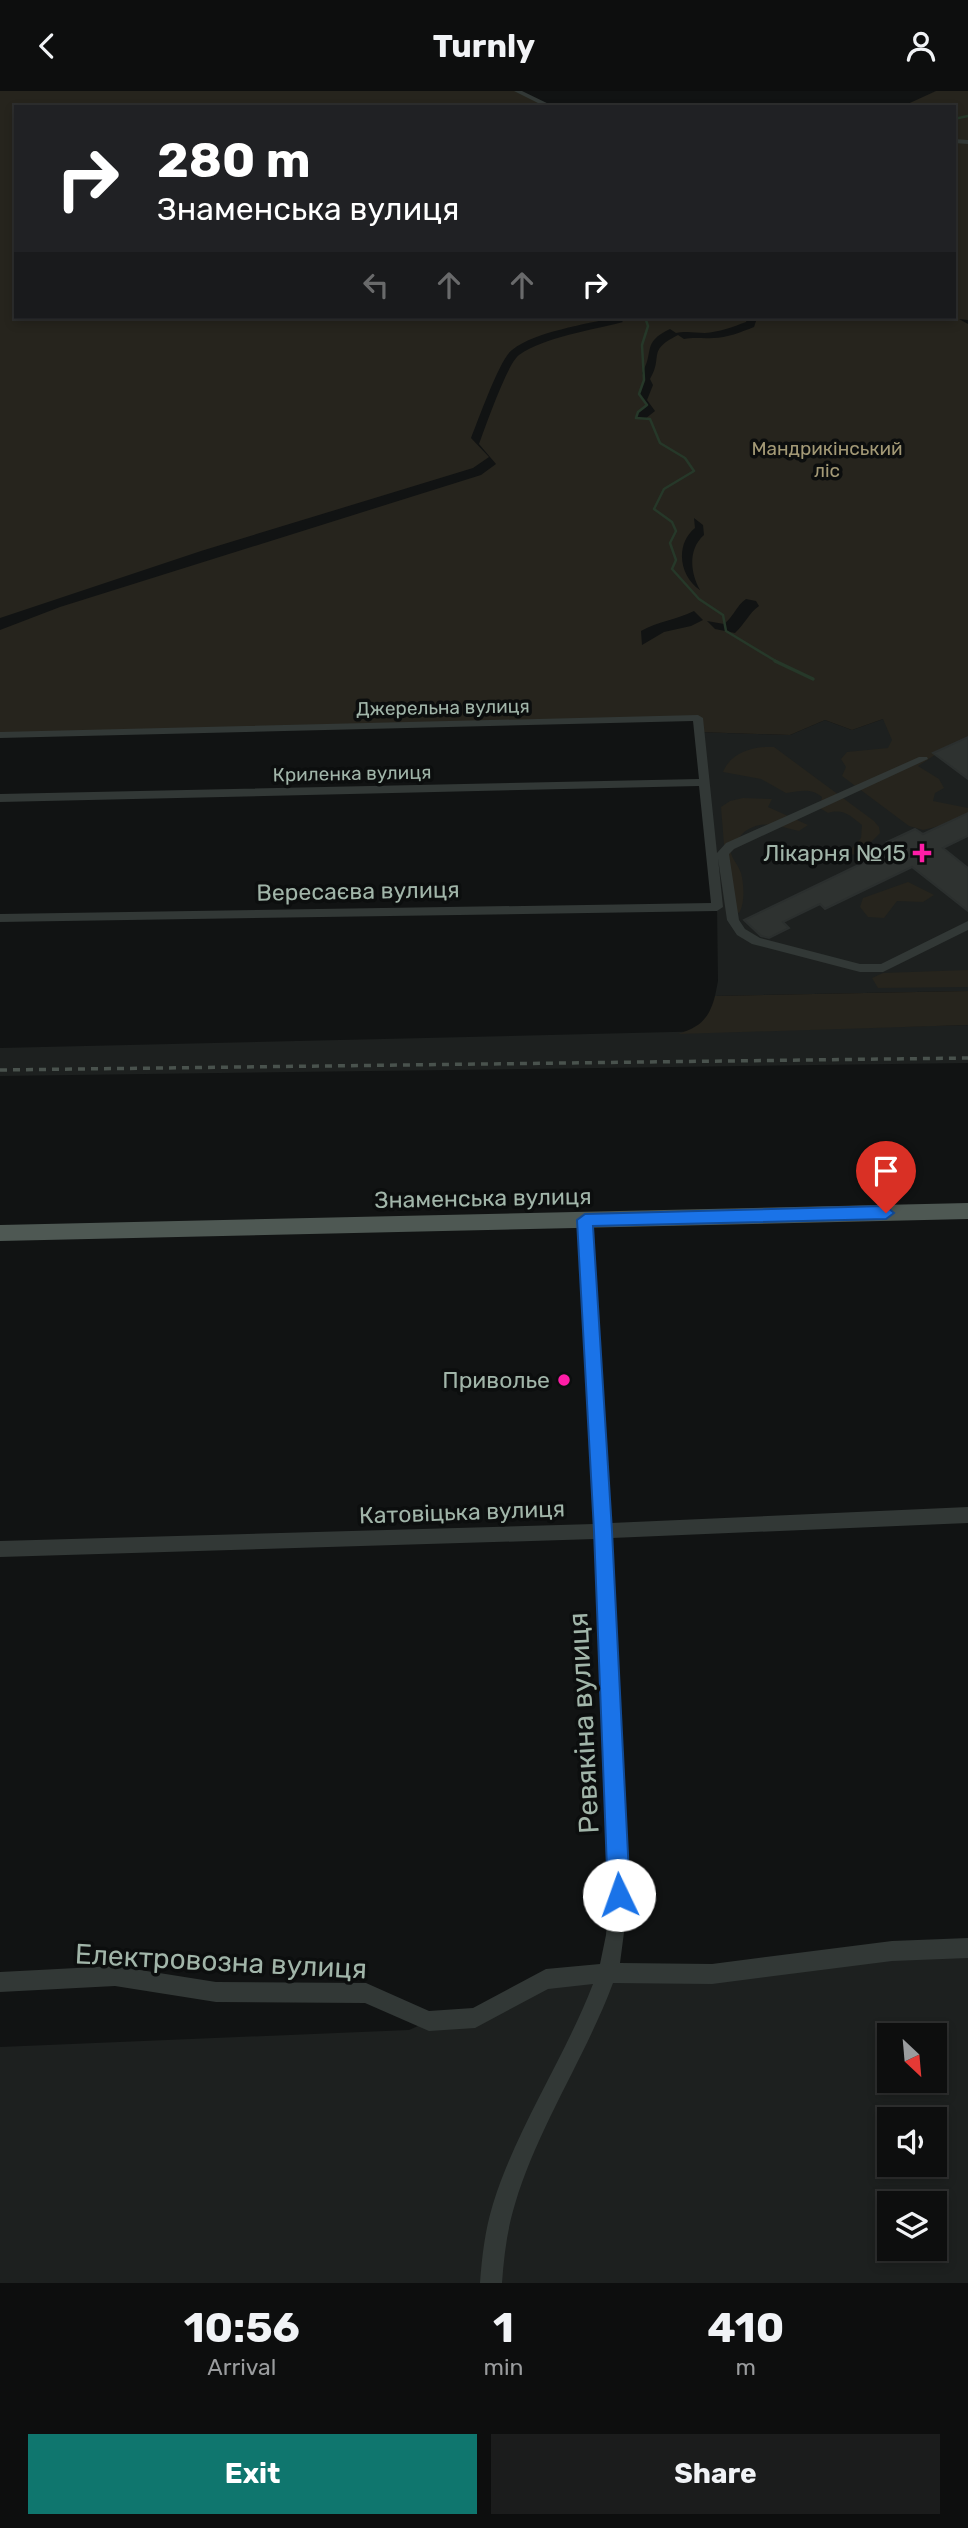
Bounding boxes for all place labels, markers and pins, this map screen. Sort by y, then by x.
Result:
place label: Лікарня №15 [763,839,906,867]
marker: Лікарня №15 [912,843,932,863]
pin [856,1141,916,1213]
place label: Приволье [442,1366,550,1394]
marker: Приволье [556,1372,572,1388]

